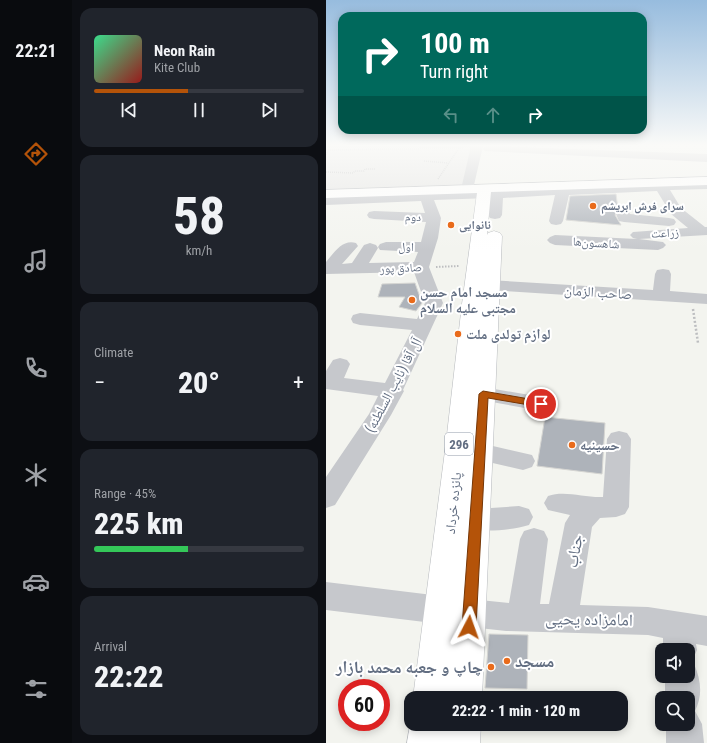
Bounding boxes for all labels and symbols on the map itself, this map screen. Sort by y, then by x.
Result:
place label: سرای فرش ابریشم [601,199,684,214]
marker: سرای فرش ابریشم [588,201,598,211]
street label: دوم [404,210,421,225]
place label: نانوایی [459,218,491,233]
marker: نانوایی [446,220,456,230]
street label: زراعت [651,225,680,241]
street label: شاهسون‌ها [572,234,620,252]
street label: اول [398,240,414,254]
street label: صادق پور [379,260,422,276]
street label: صاحب الزمان [563,282,633,303]
place label: مسجد امام حسن مجتبی علیه السلام [420,284,516,318]
marker: مسجد امام حسن مجتبی علیه السلام [407,295,417,305]
place label: لوازم تولدی ملت [466,326,550,344]
marker: لوازم تولدی ملت [453,329,463,339]
street label: آل آقا (نایب السلطنه) [361,335,426,435]
pin [524,387,558,421]
road number: 296 [445,433,473,455]
place label: حسینیه [580,437,620,453]
marker: حسینیه [567,440,577,450]
street label: پانزده خرداد [442,471,465,535]
street label: جناب [561,533,587,569]
position arrow [448,606,490,648]
street label: امامزاده یحیی [545,608,633,631]
place label: مسجد [515,651,554,671]
marker: مسجد [502,656,512,666]
place label: چاپ و جعبه محمد بازار [335,657,483,678]
marker: چاپ و جعبه محمد بازار [486,662,496,672]
speed limit sign: 60 [338,679,390,731]

